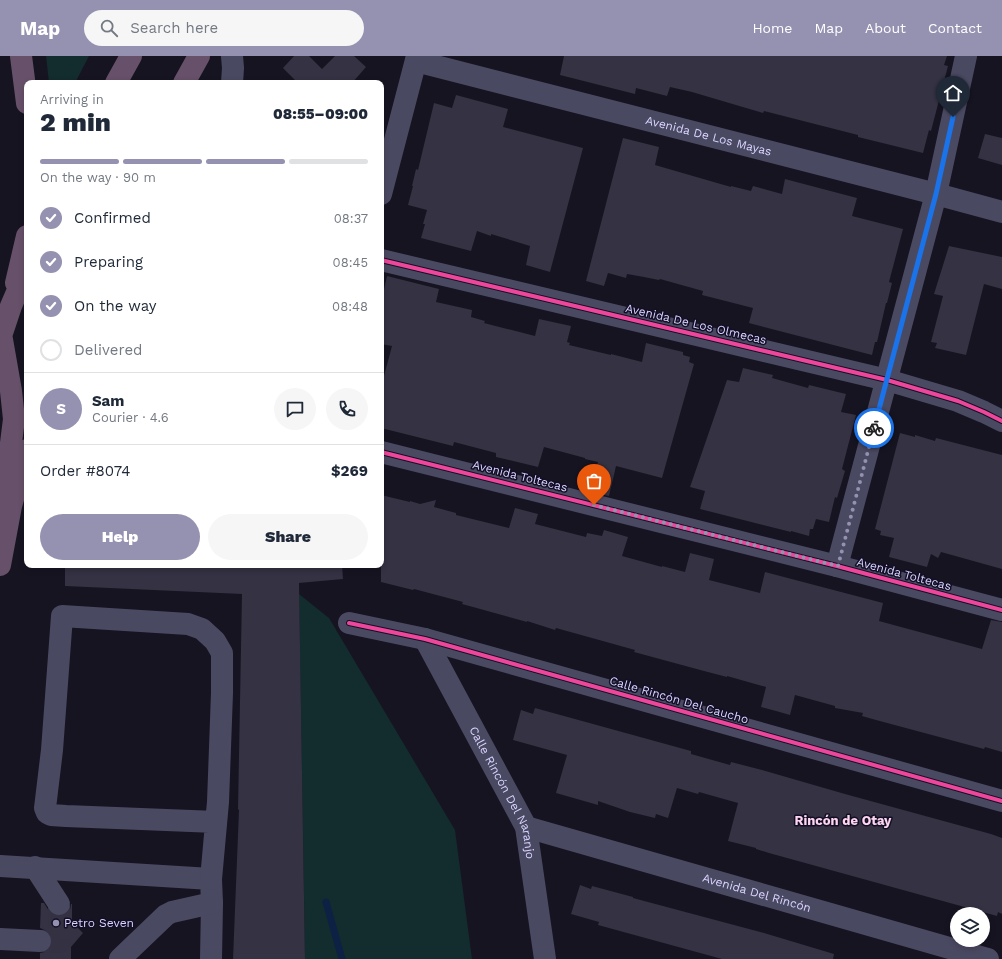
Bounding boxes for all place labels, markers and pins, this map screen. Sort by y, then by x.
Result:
pin [936,76,970,117]
pin [577,464,611,505]
place label: Petro Seven [64,916,134,930]
marker: Petro Seven [51,918,61,928]

